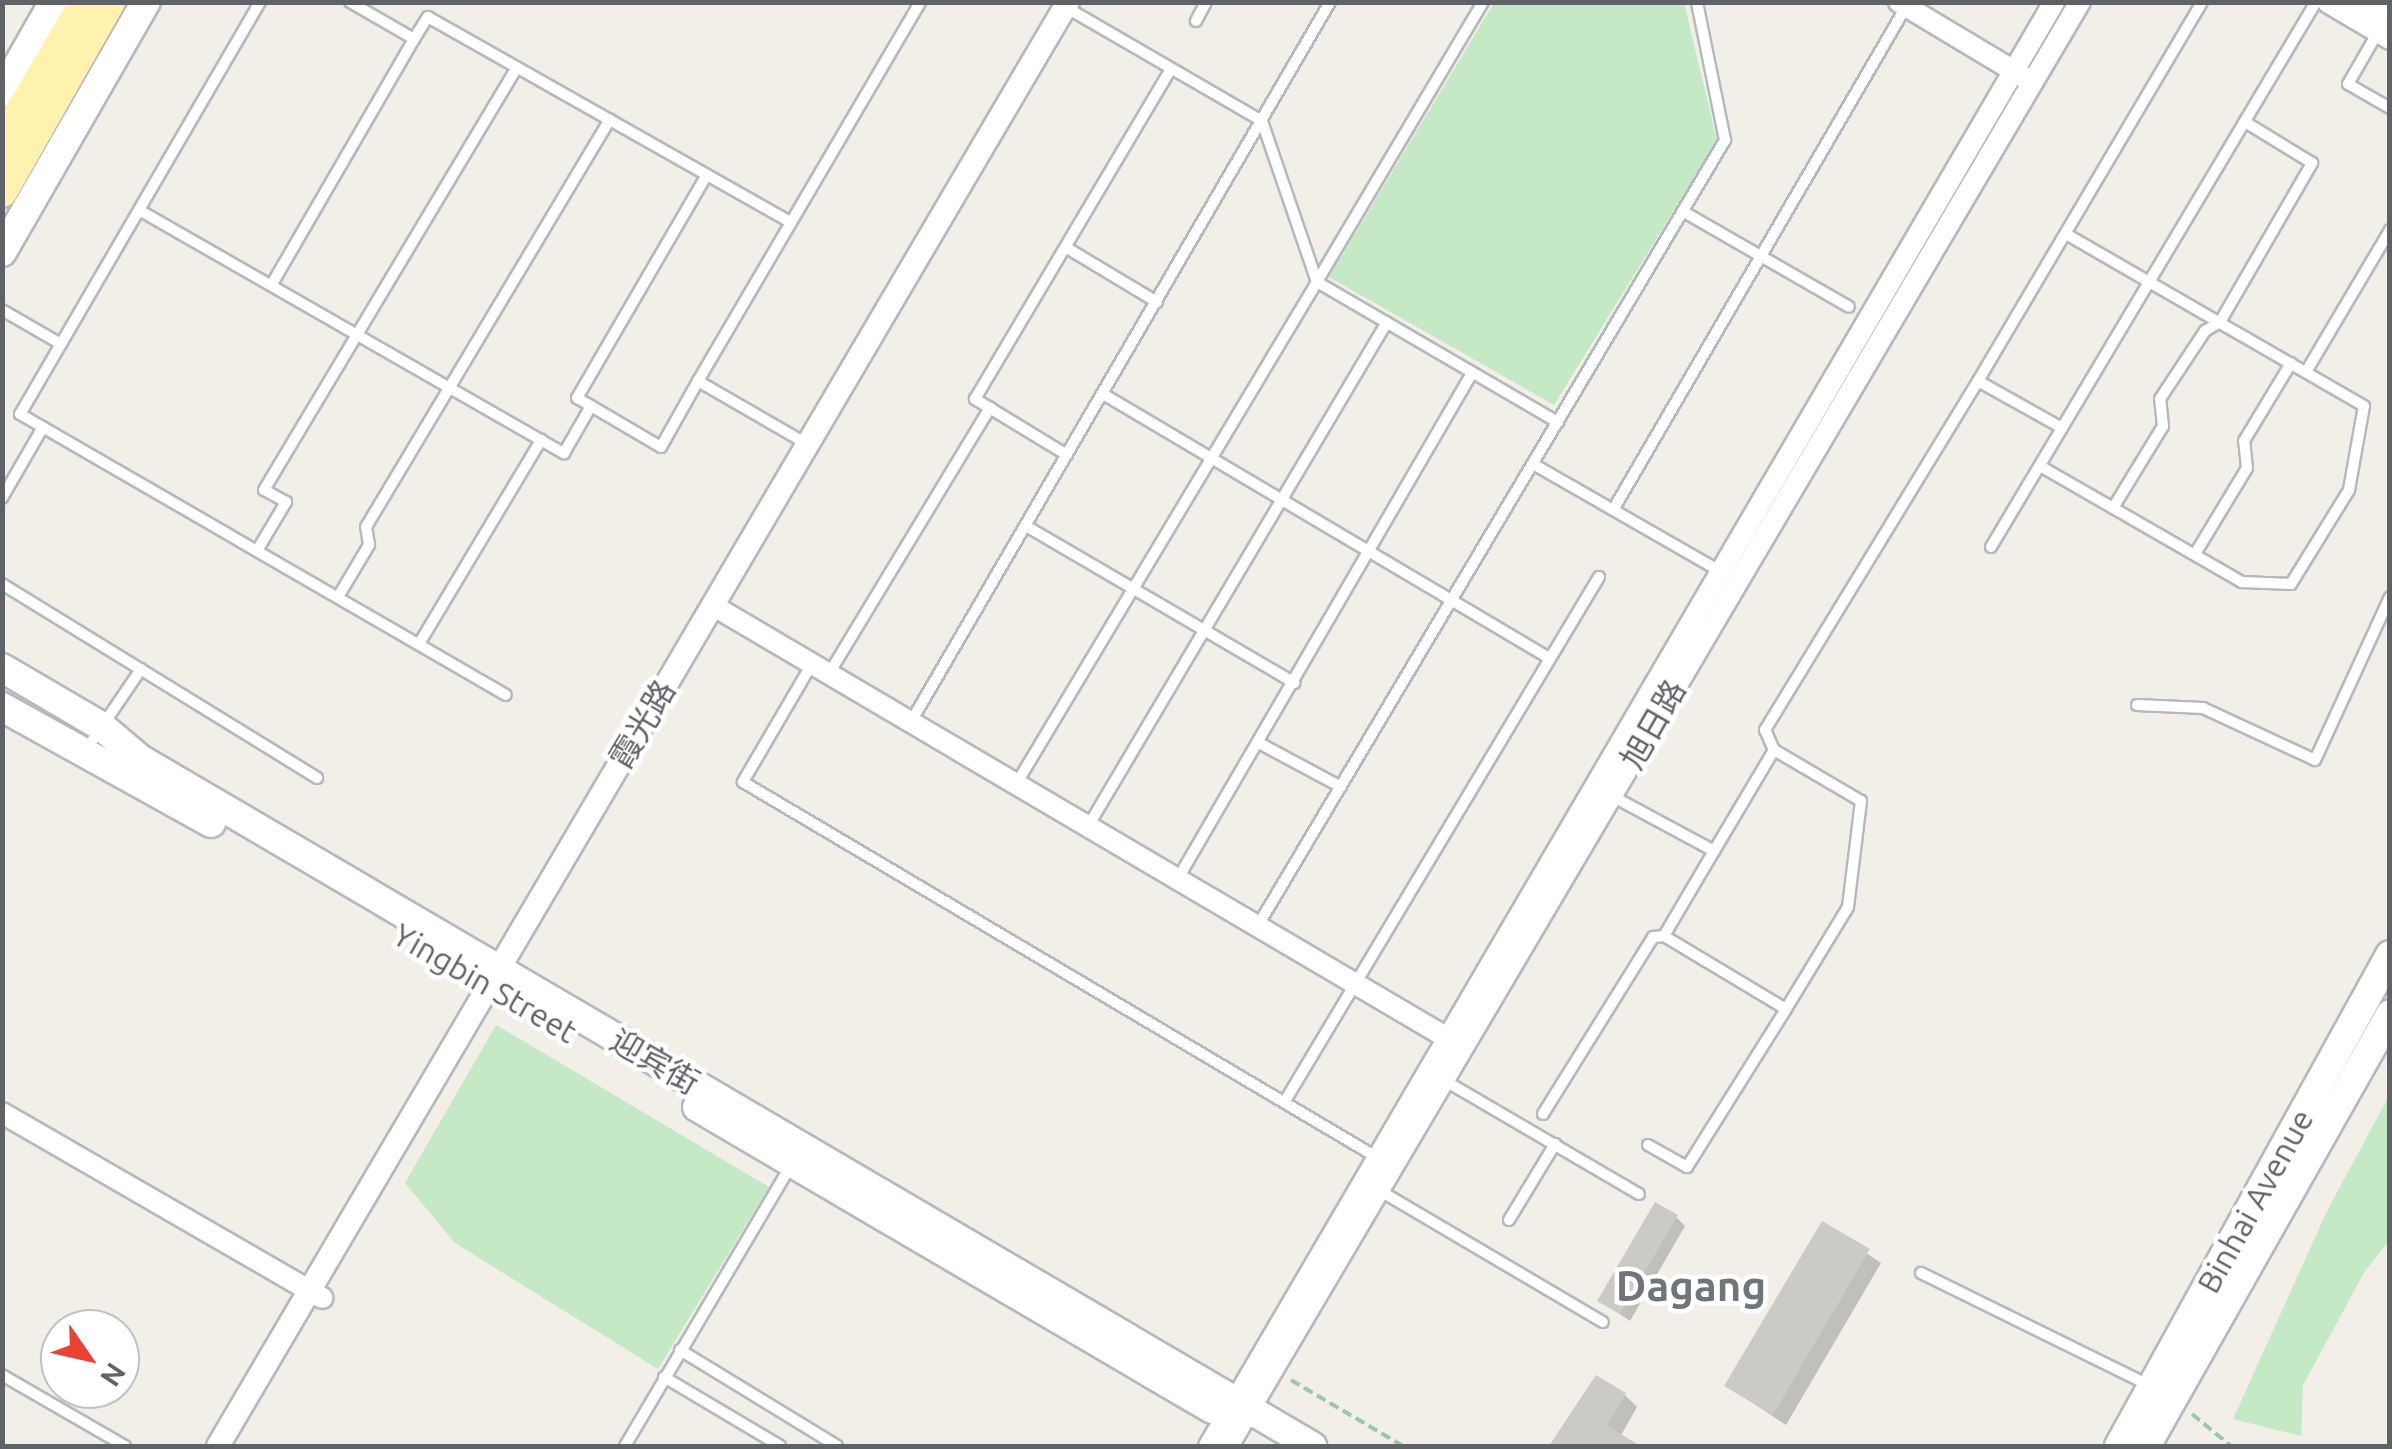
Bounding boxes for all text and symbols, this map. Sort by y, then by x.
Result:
street label: 霞光路 [601,673,683,775]
street label: 旭日路 [1612,673,1694,775]
street label: Yingbin Street [386,915,584,1051]
street label: 迎宾街 [604,1020,706,1102]
street label: Binhai Avenue [2189,1102,2321,1300]
district label: Dagang [1616,1261,1766,1311]
north arrow [40,1309,140,1409]
text: N [95,1358,132,1392]

